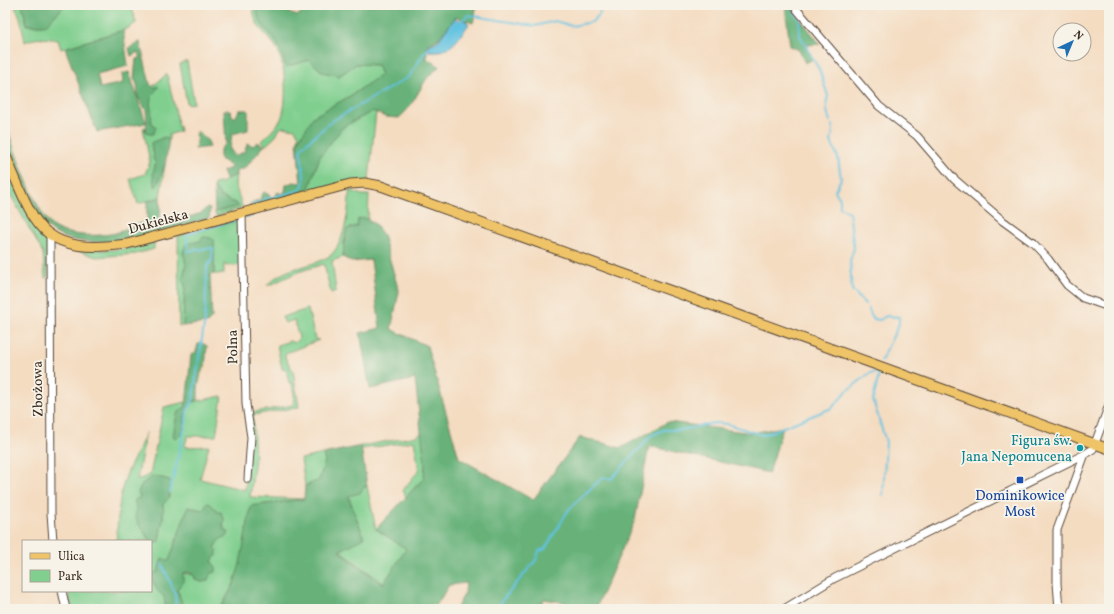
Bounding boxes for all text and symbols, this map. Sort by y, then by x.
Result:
north arrow [1052,22,1092,62]
text: N [1070,28,1086,44]
street label: Dukielska [126,205,191,240]
street label: Polna [224,329,243,364]
street label: Zbożowa [29,361,48,417]
place label: Figura św. Jana Nepomucena [961,432,1072,467]
marker: Figura św. Jana Nepomucena [1075,443,1085,453]
marker: Dominikowice Most [1015,475,1025,485]
place label: Dominikowice Most [975,487,1065,522]
legend [22,540,152,592]
text: Ulica [58,549,85,565]
text: Park [58,569,83,585]

